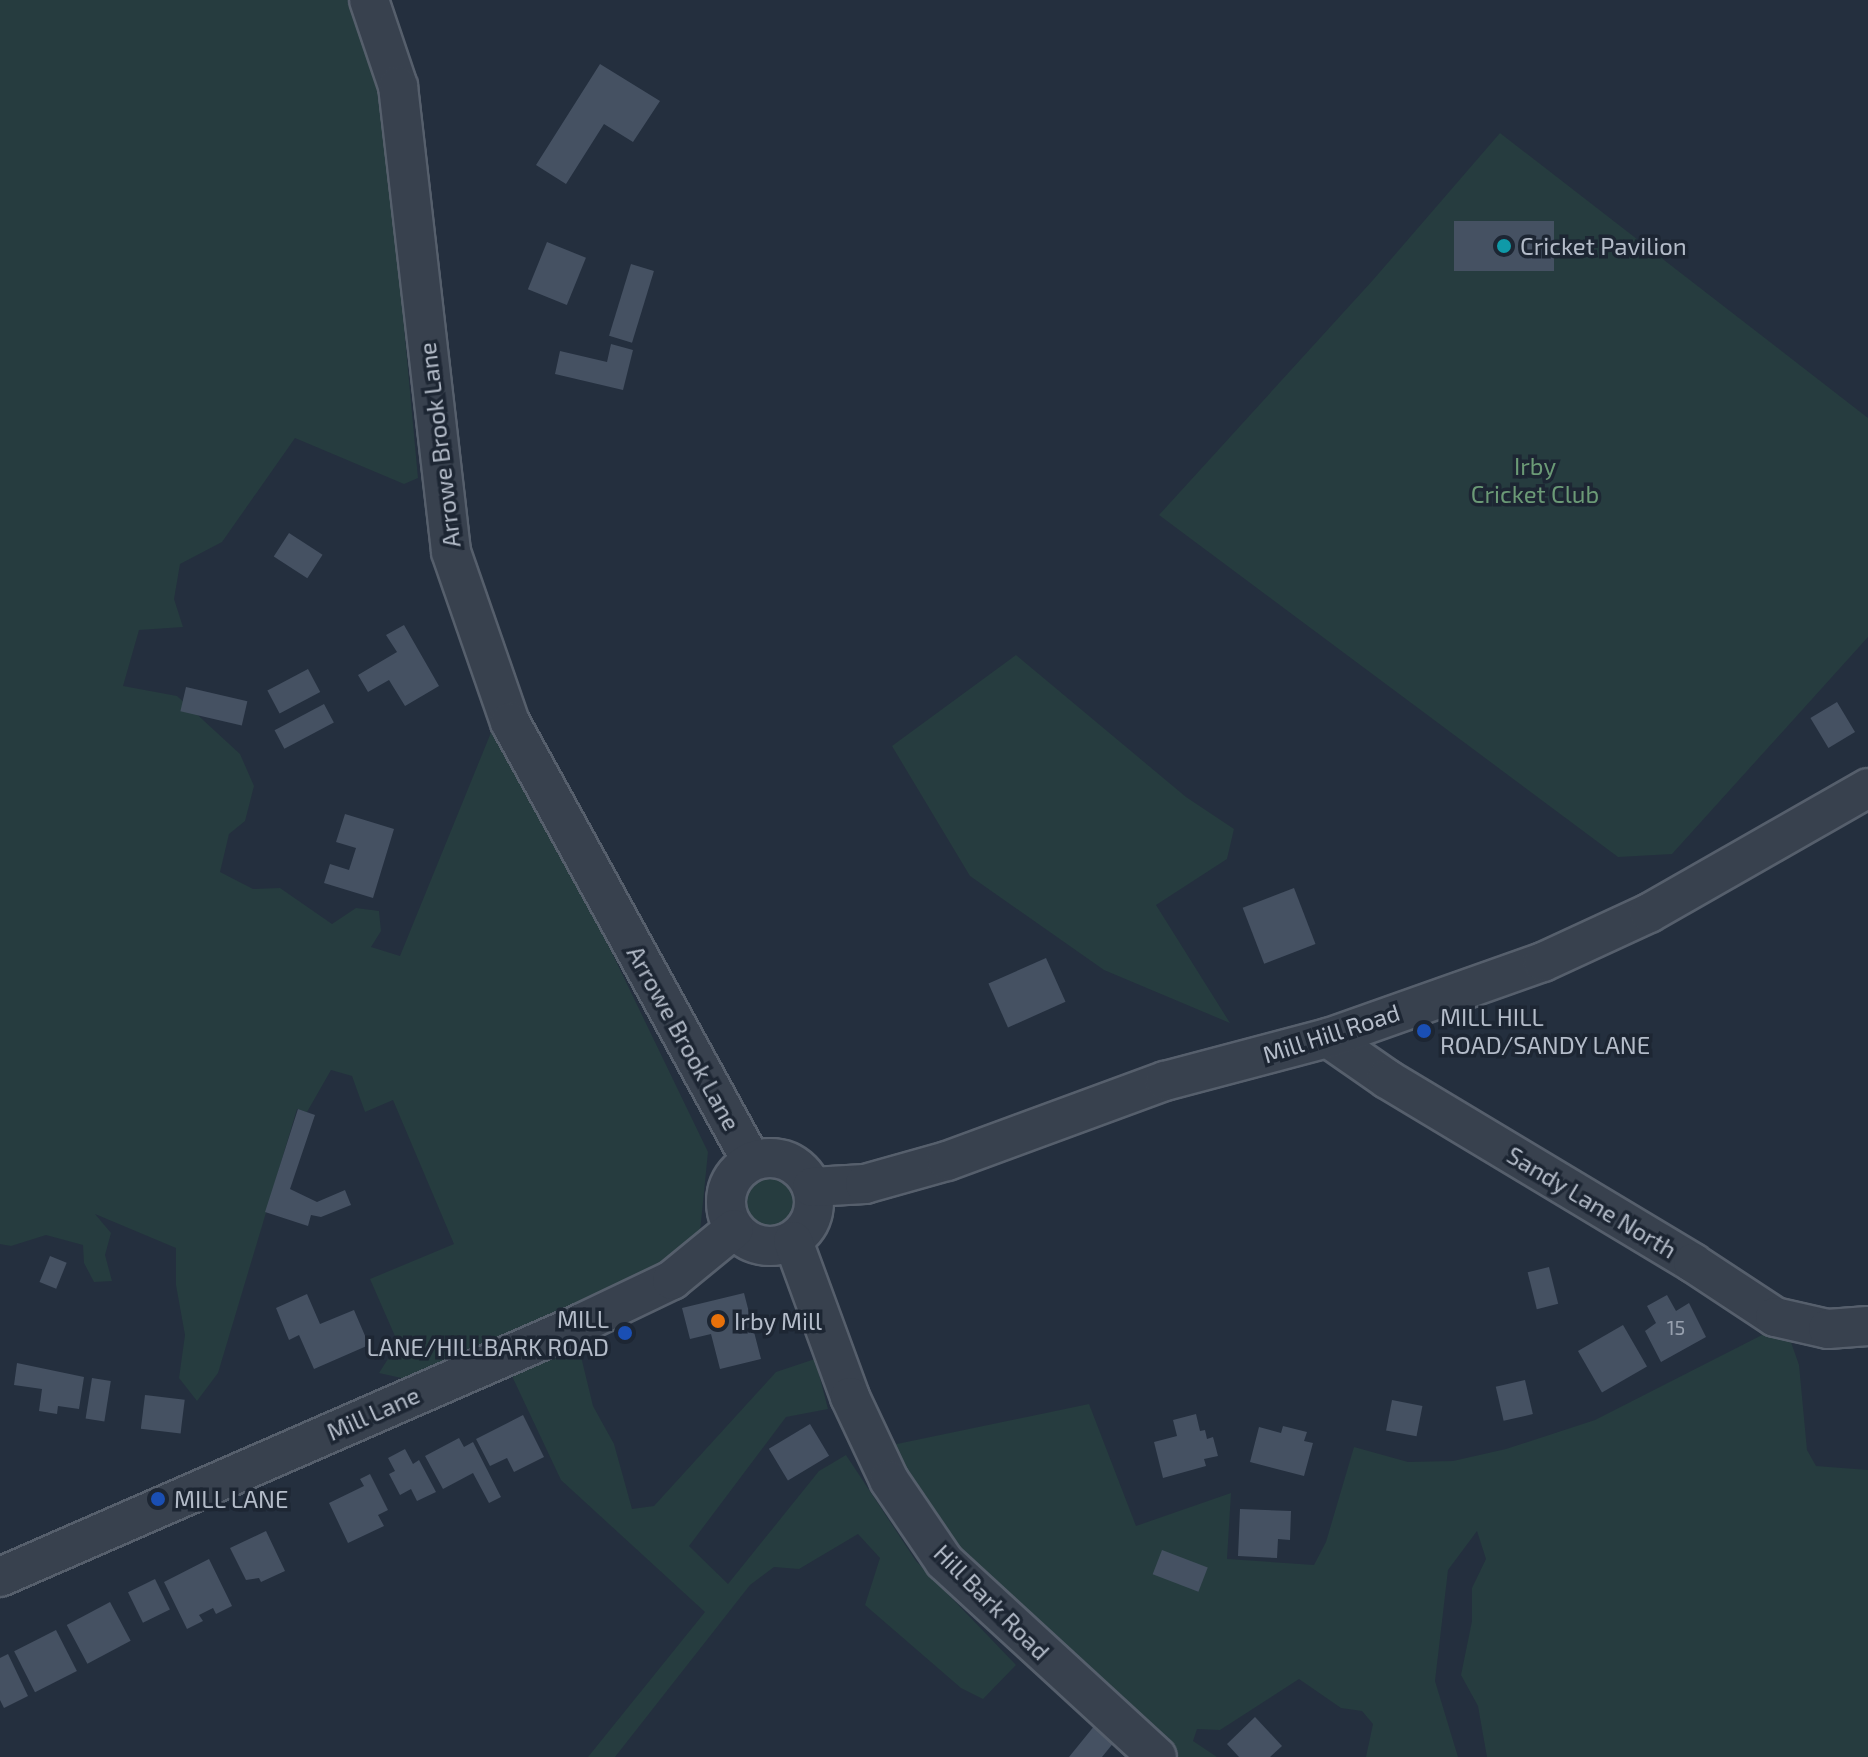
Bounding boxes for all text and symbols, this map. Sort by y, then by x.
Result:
place label: Cricket Pavilion [1520,232,1687,260]
marker: Cricket Pavilion [1495,237,1513,255]
street label: Arrowe Brook Lane [412,341,466,549]
park label: Irby Cricket Club [1471,452,1599,508]
street label: Arrowe Brook Lane [621,941,747,1135]
street label: Mill Hill Road [1258,997,1404,1069]
place label: MILL HILL ROAD/SANDY LANE [1440,1003,1651,1059]
marker: MILL HILL ROAD/SANDY LANE [1415,1022,1433,1040]
street label: Sandy Lane North [1502,1140,1682,1264]
place label: MILL LANE/HILLBARK ROAD [366,1305,609,1361]
place label: Irby Mill [734,1307,823,1335]
marker: Irby Mill [709,1312,727,1330]
house number: 15 [1667,1315,1685,1339]
marker: MILL LANE/HILLBARK ROAD [616,1324,634,1342]
street label: Mill Lane [322,1380,424,1446]
place label: MILL LANE [174,1485,289,1513]
marker: MILL LANE [149,1490,167,1508]
street label: Hill Bark Road [928,1538,1056,1666]

